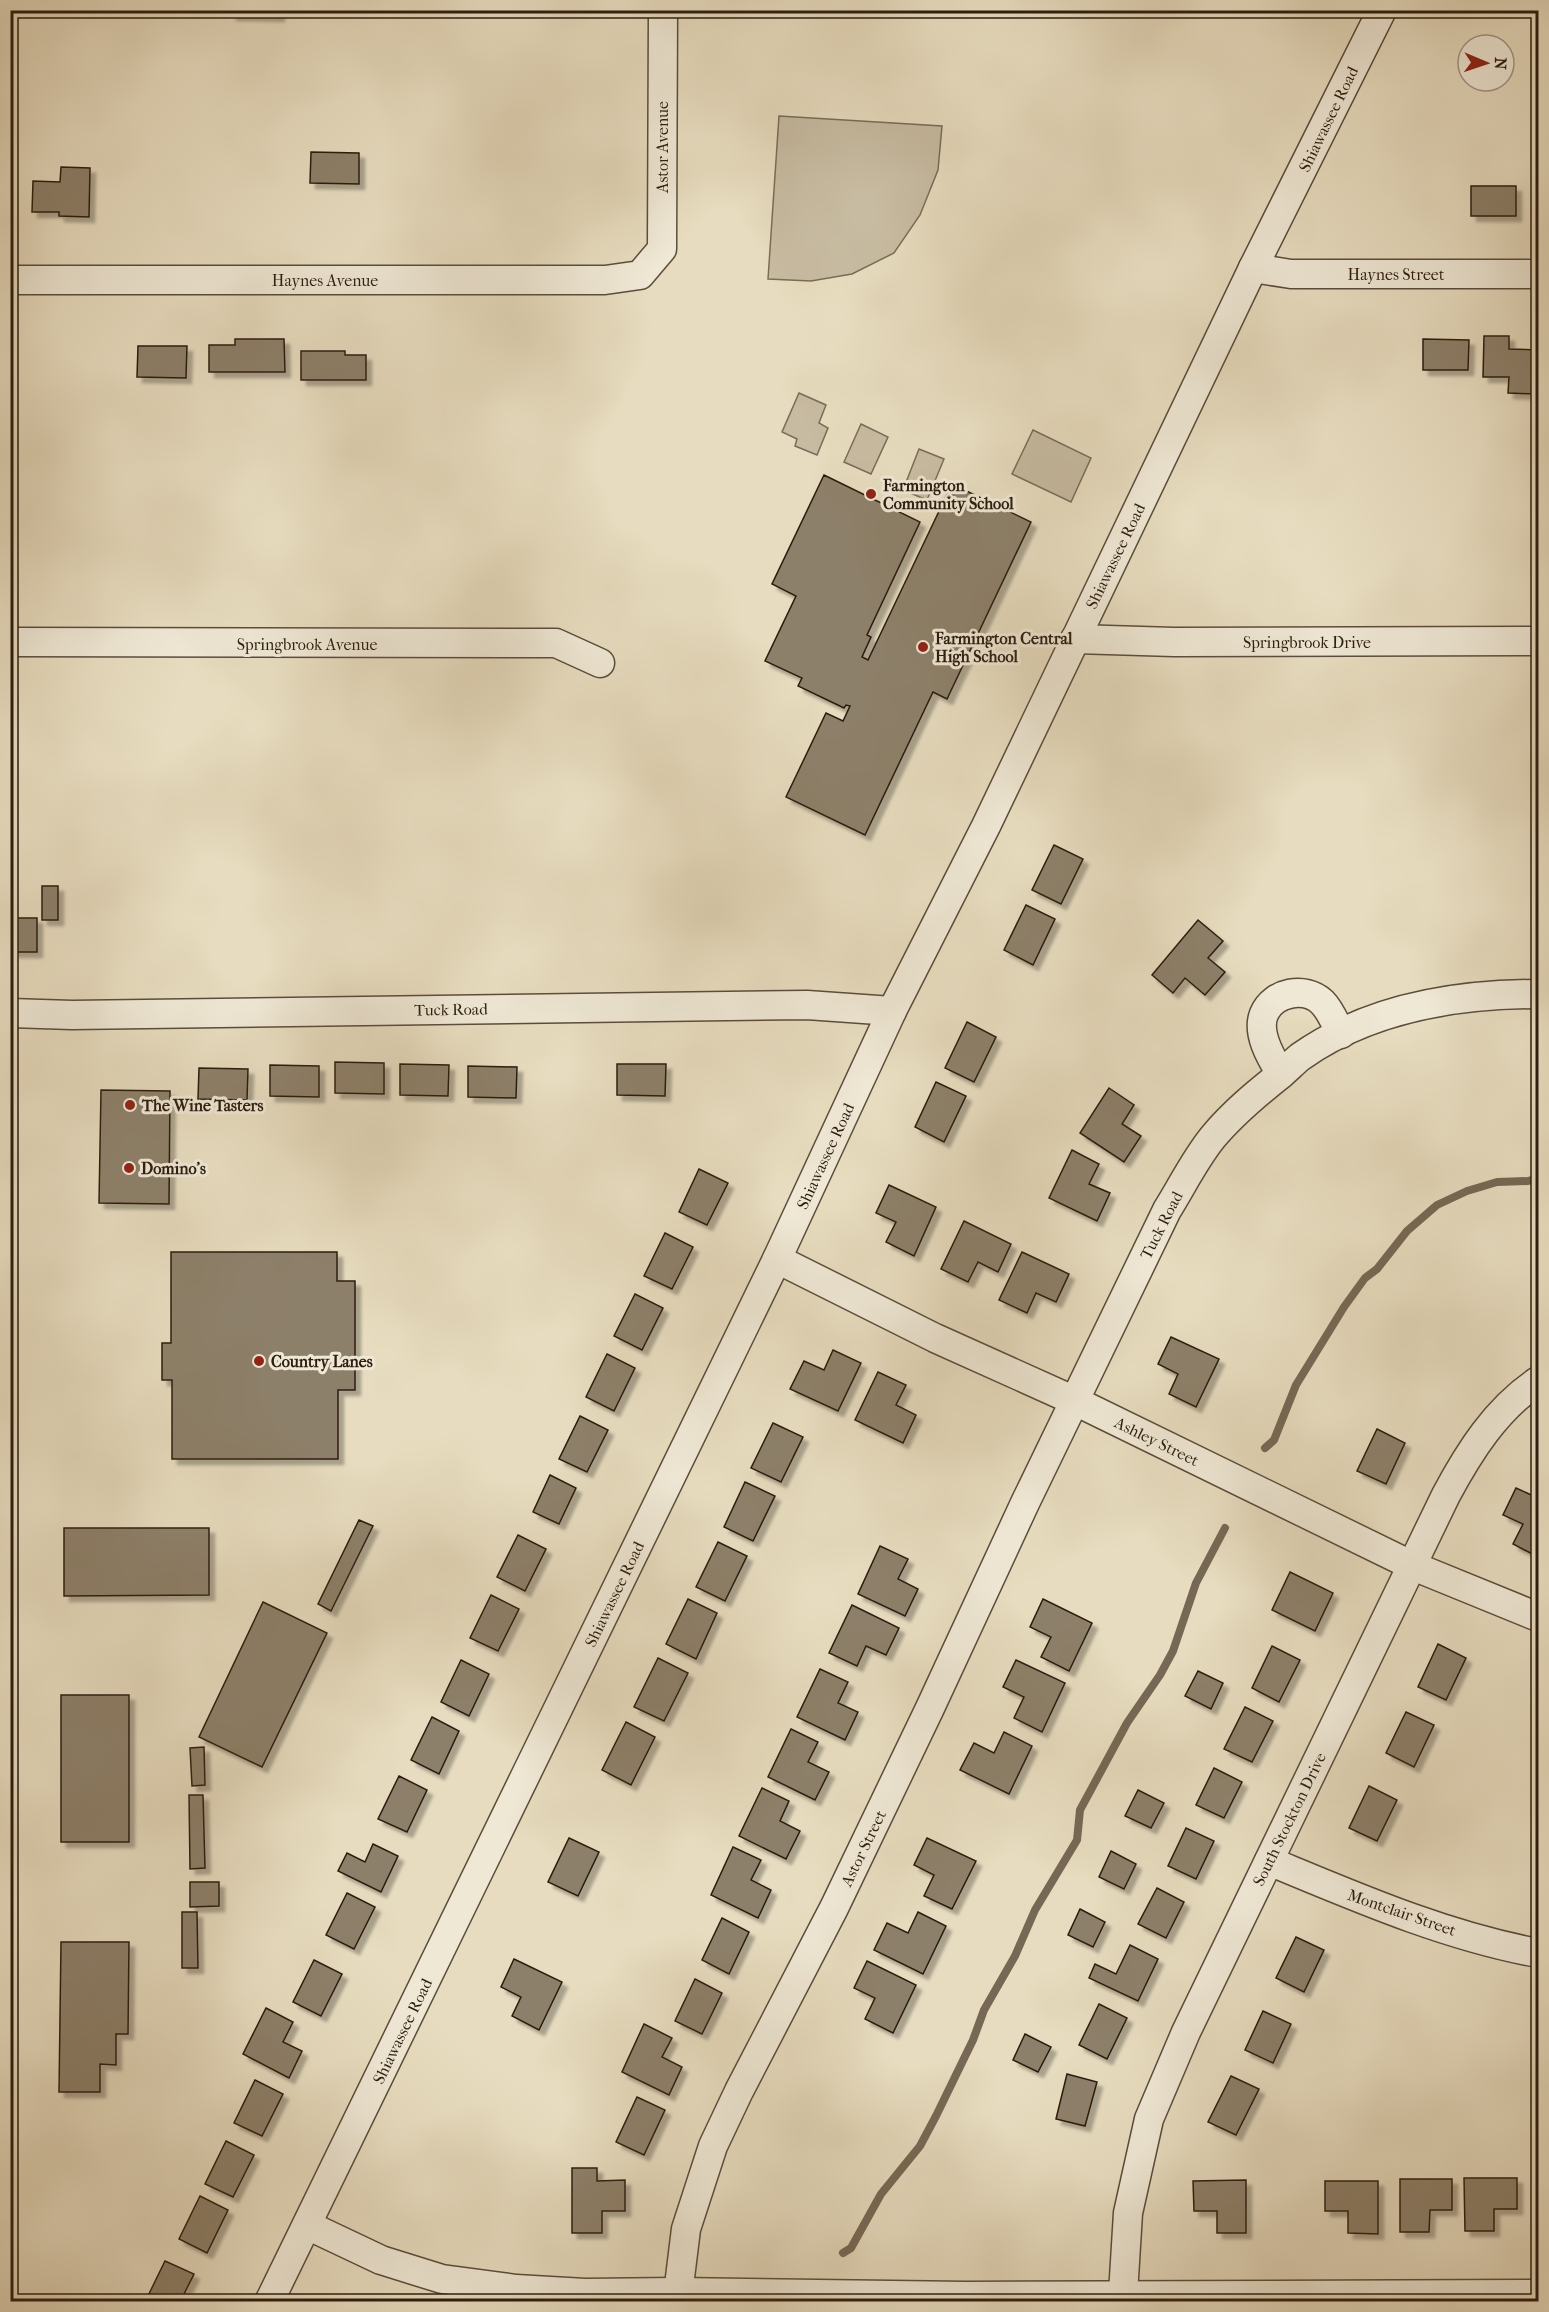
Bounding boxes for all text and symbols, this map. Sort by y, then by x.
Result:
north arrow [1456,33,1516,93]
text: N [1491,57,1510,71]
street label: Shiawassee Road [1295,63,1362,175]
street label: Astor Avenue [653,101,672,194]
street label: Haynes Street [1348,265,1445,284]
street label: Haynes Avenue [272,271,378,290]
place label: Farmington Community School [882,476,1014,514]
marker: Farmington Community School [864,487,878,501]
street label: Shiawassee Road [1082,500,1149,612]
place label: Farmington Central High School [934,629,1073,667]
street label: Springbrook Drive [1243,633,1371,652]
street label: Springbrook Avenue [237,635,377,654]
marker: Farmington Central High School [916,640,930,654]
street label: Tuck Road [414,999,488,1020]
place label: The Wine Tasters [141,1096,263,1115]
marker: The Wine Tasters [123,1098,137,1112]
street label: Shiawassee Road [793,1100,858,1212]
place label: Domino's [141,1159,206,1178]
marker: Domino's [122,1161,136,1175]
street label: Tuck Road [1136,1188,1187,1262]
place label: Country Lanes [271,1352,373,1372]
marker: Country Lanes [252,1354,266,1368]
street label: Ashley Street [1111,1412,1202,1470]
street label: Shiawassee Road [581,1538,648,1650]
street label: South Stockton Drive [1249,1749,1330,1889]
street label: Astor Street [836,1807,890,1890]
street label: Montclair Street [1345,1885,1459,1940]
street label: Shiawassee Road [369,1975,436,2087]

